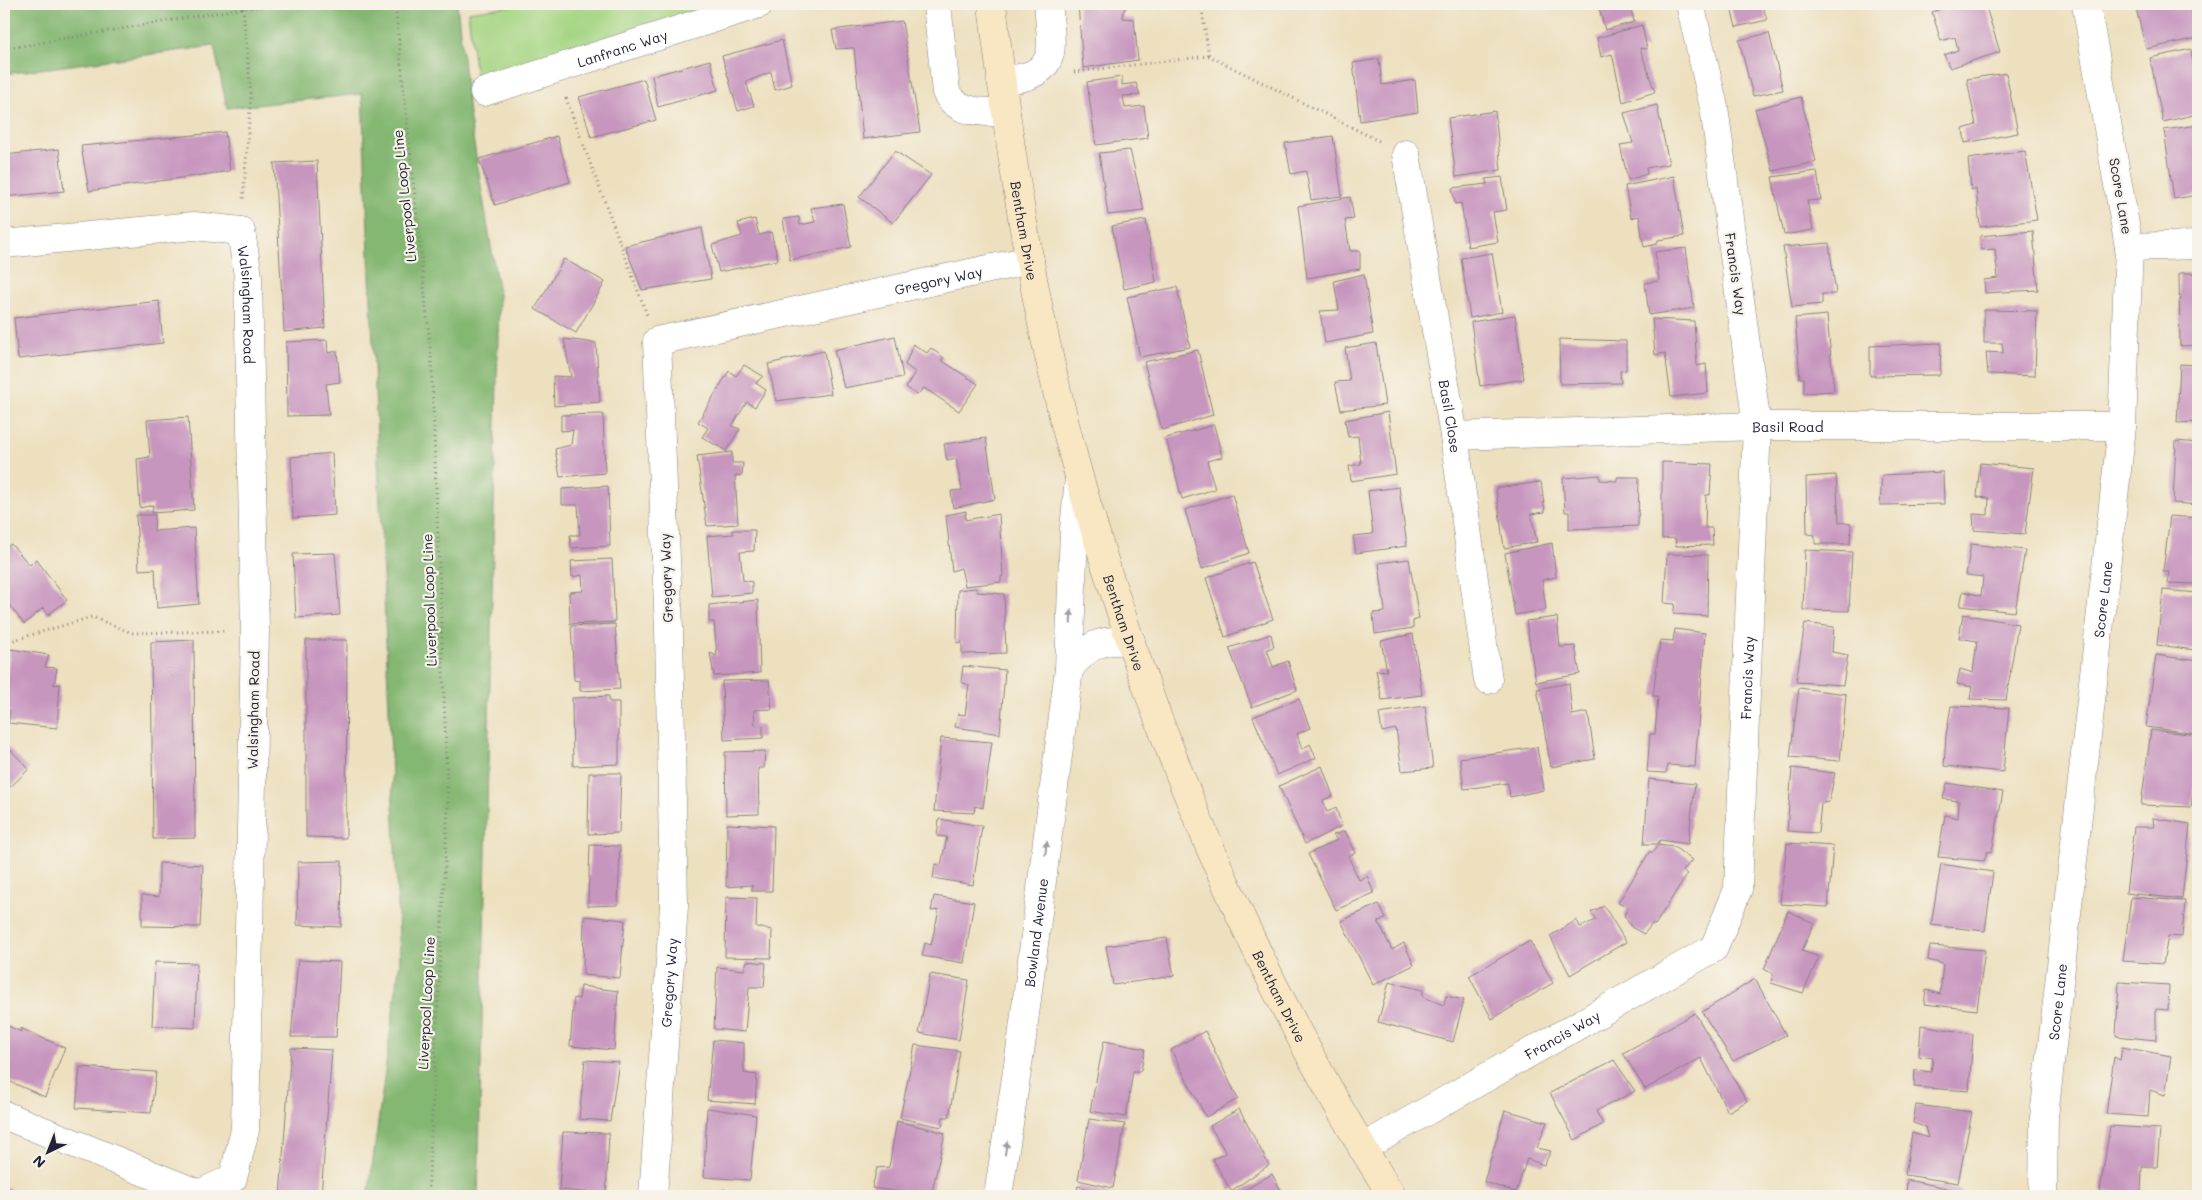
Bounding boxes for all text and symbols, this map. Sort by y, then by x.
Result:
street label: Lanfranc Way [574,24,670,71]
street label: Liverpool Loop Line [388,129,420,263]
street label: Score Lane [2105,156,2137,236]
street label: Bentham Drive [1007,180,1043,282]
street label: Francis Way [1721,231,1751,317]
street label: Walsingham Road [234,244,259,364]
street label: Gregory Way [893,261,984,299]
street label: Basil Close [1435,378,1466,454]
street label: Basil Road [1752,416,1824,436]
street label: Liverpool Loop Line [417,533,441,667]
street label: Gregory Way [655,533,677,623]
street label: Score Lane [2089,560,2116,639]
street label: Bentham Drive [1100,572,1150,673]
one-way arrow [1067,609,1075,625]
street label: Francis Way [1735,636,1758,720]
street label: Walsingham Road [242,650,264,769]
one-way arrow [1042,840,1050,856]
street label: Bowland Avenue [1019,877,1052,988]
street label: Liverpool Loop Line [413,936,439,1070]
street label: Gregory Way [656,937,681,1028]
street label: Bentham Drive [1249,947,1311,1046]
street label: Score Lane [2043,962,2071,1041]
street label: Francis Way [1521,1005,1603,1063]
north arrow [22,1128,72,1178]
one-way arrow [1002,1140,1010,1156]
text: N [28,1151,49,1172]

